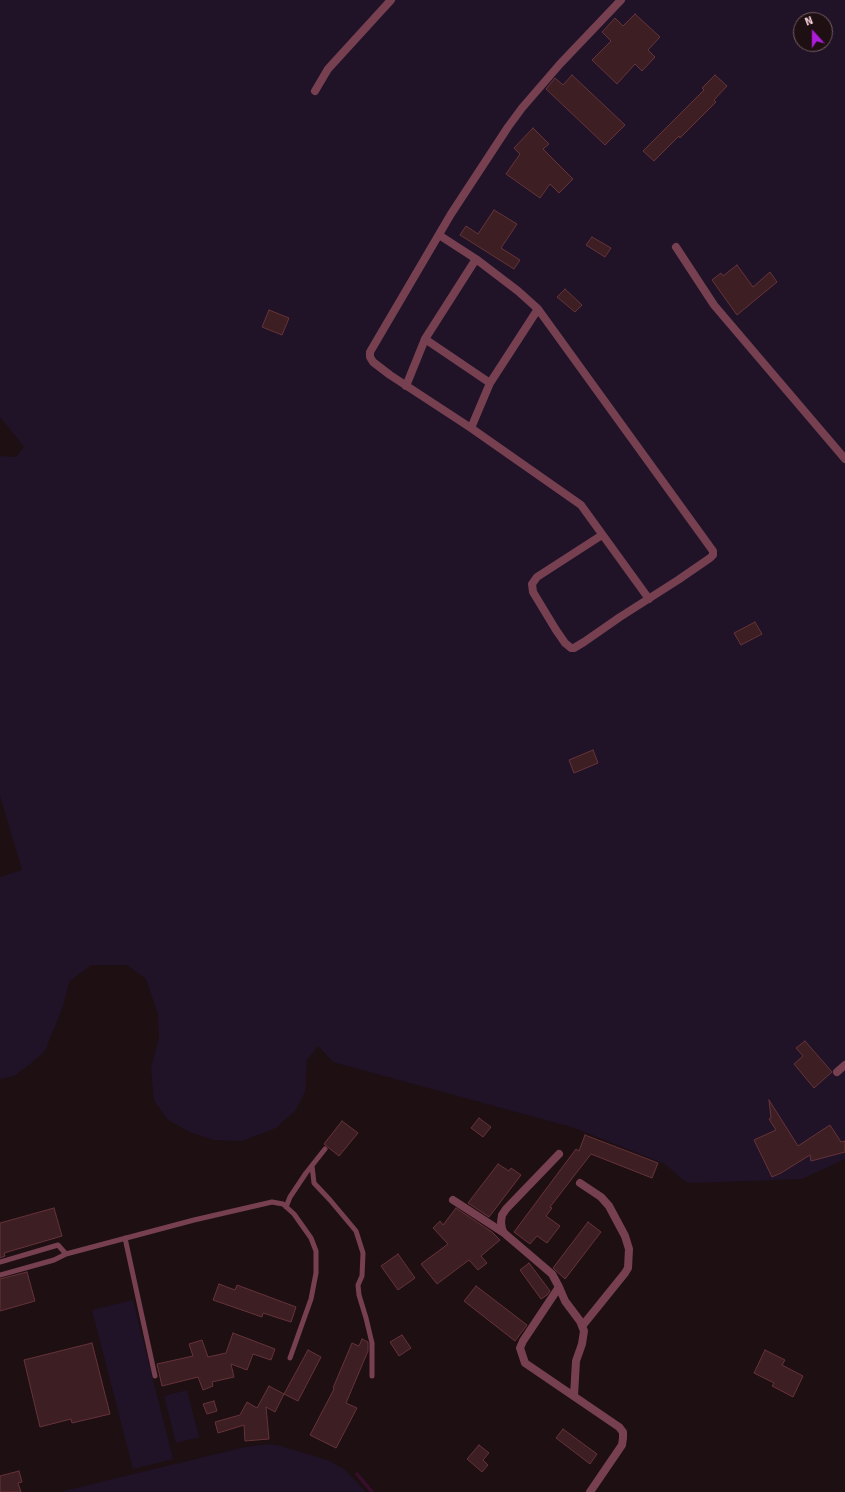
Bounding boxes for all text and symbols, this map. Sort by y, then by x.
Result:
north arrow [793,12,833,52]
text: N [803,14,815,29]

